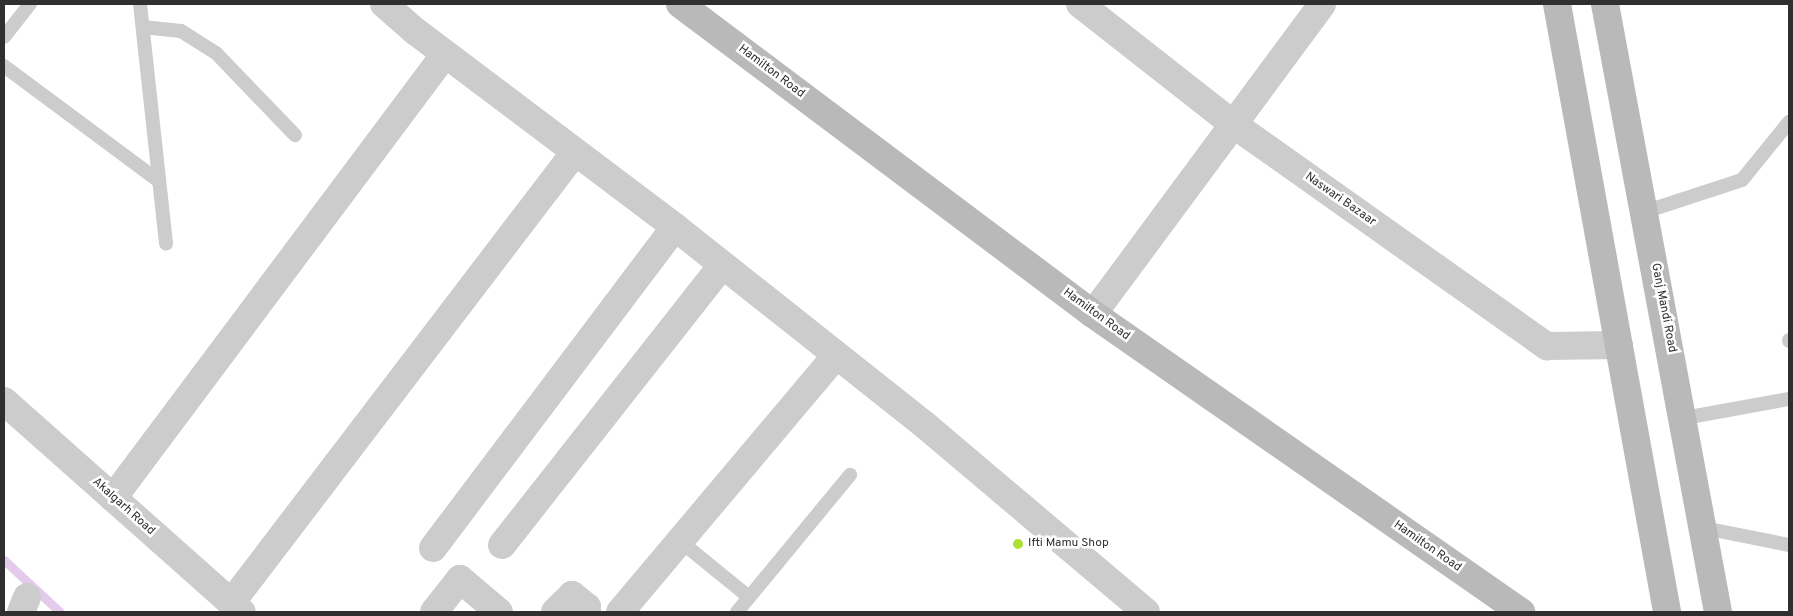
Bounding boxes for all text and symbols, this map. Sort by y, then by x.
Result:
street label: Hamilton Road [735,42,807,102]
street label: Naswari Bazaar [1302,170,1378,230]
street label: Ganj Mandi Road [1647,262,1679,354]
street label: Hamilton Road [1060,286,1132,344]
street label: Akalgarh Road [89,475,157,539]
street label: Hamilton Road [1390,518,1464,576]
place label: Ifti Mamu Shop [1028,537,1109,551]
marker: Ifti Mamu Shop [1012,538,1024,550]

